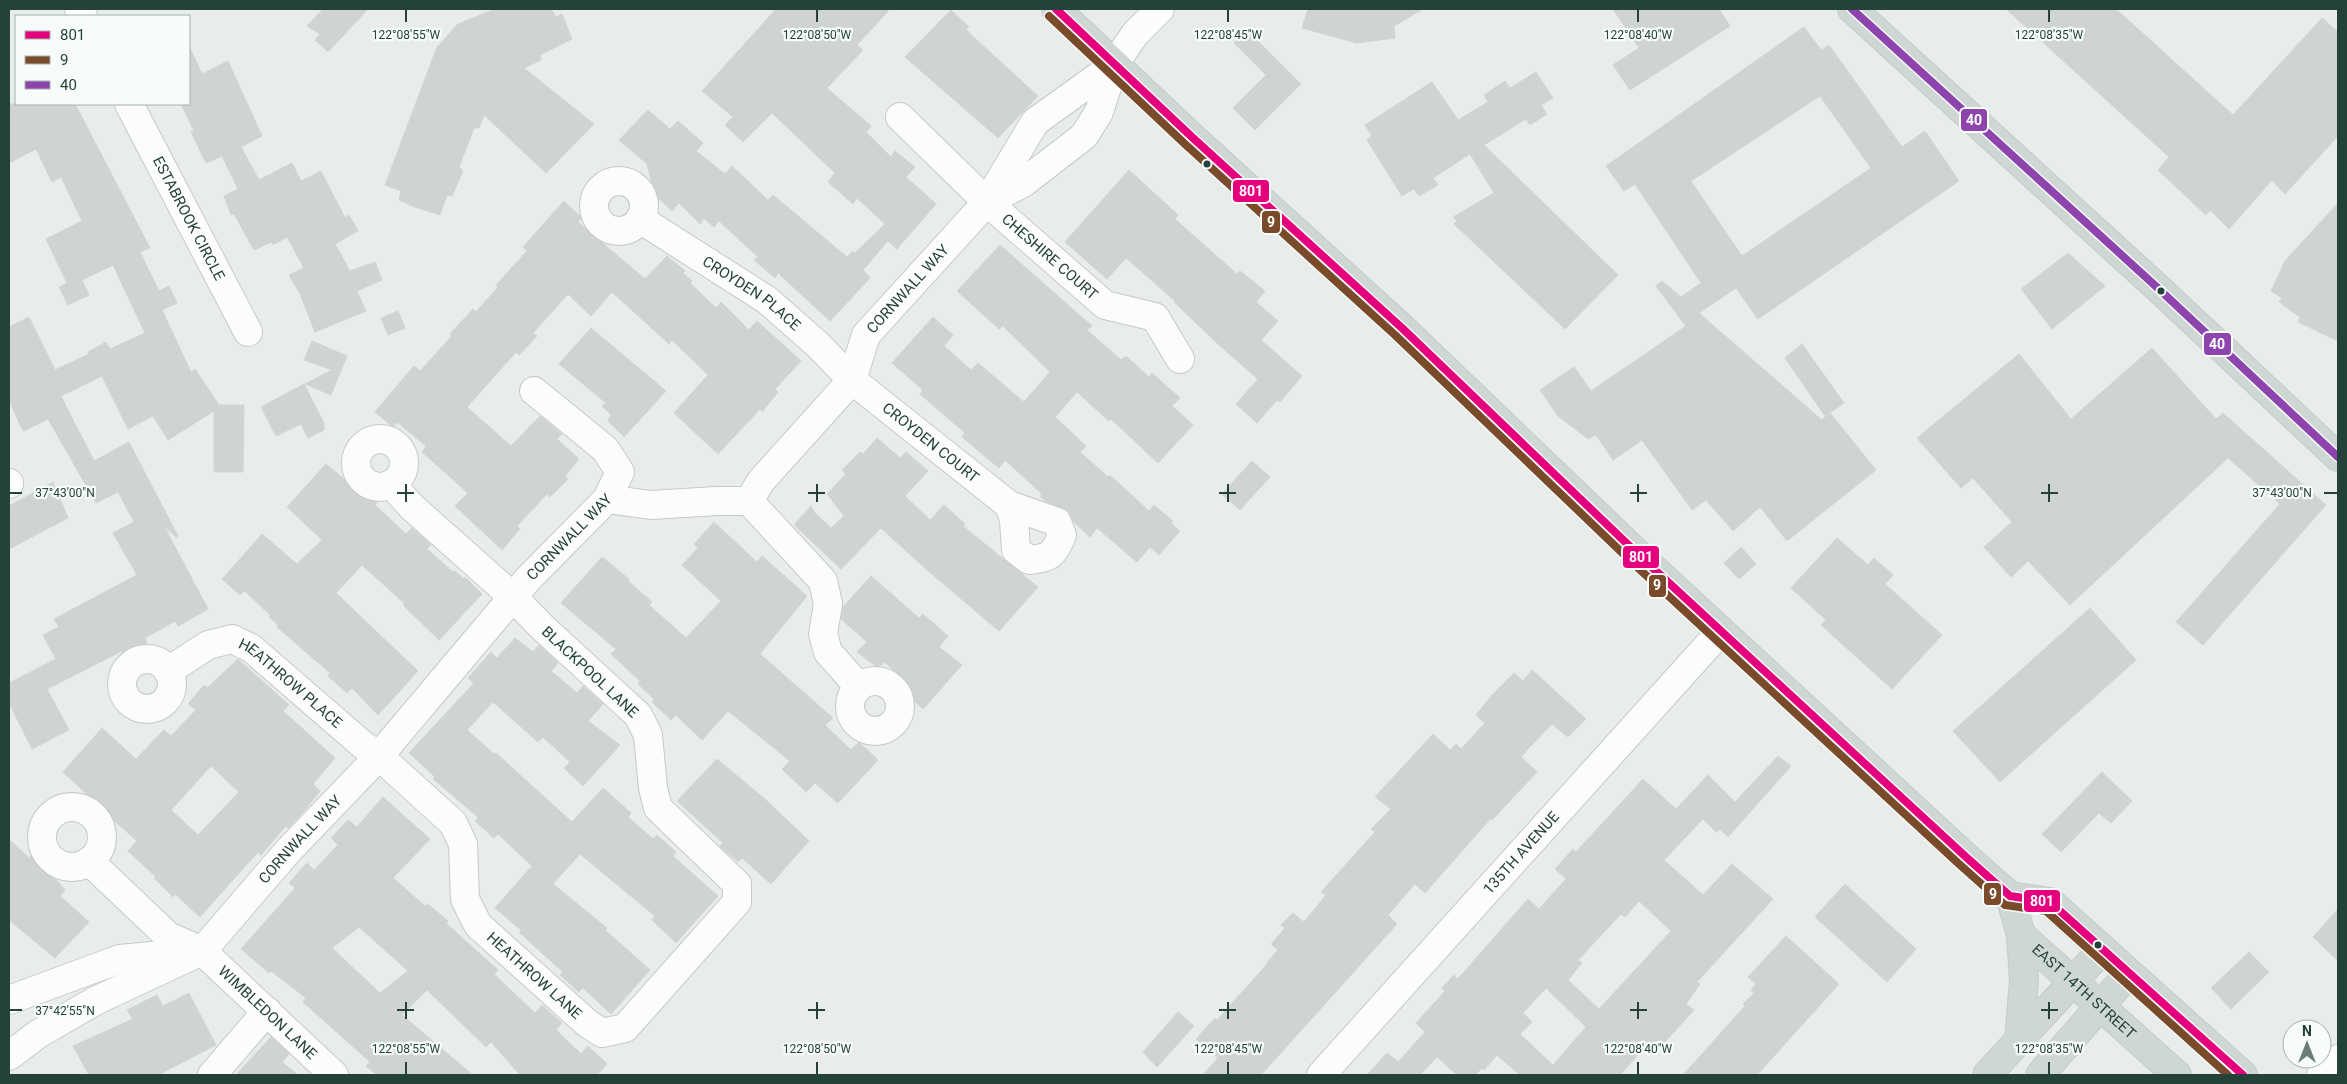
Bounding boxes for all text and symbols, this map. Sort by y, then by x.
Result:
legend [15,15,190,105]
text: 801 [60,26,85,44]
text: 122°08'55"W [372,28,440,42]
text: 122°08'50"W [783,28,851,42]
text: 122°08'45"W [1194,28,1262,42]
text: 122°08'40"W [1604,28,1672,42]
text: 122°08'35"W [2015,28,2083,42]
text: 9 [60,51,68,69]
text: 40 [60,76,77,94]
line badge: 40 [1960,108,1988,132]
text: 40 [1966,112,1982,128]
street label: ESTABROOK CIRCLE [149,153,229,284]
unlabelled marker [1202,159,1212,169]
line badge: 801 [1232,179,1270,203]
text: 801 [1239,183,1263,199]
street label: CHESHIRE COURT [998,210,1102,304]
line badge: 9 [1261,210,1281,234]
text: 9 [1267,214,1275,230]
street label: CORNWALL WAY [863,241,953,337]
street label: CROYDEN PLACE [699,252,805,335]
unlabelled marker [2156,286,2166,296]
line badge: 40 [2203,332,2232,356]
text: 40 [2209,336,2225,352]
street label: CROYDEN COURT [879,399,983,487]
text: 37°43'00"N [35,486,95,500]
text: 37°43'00"N [2252,486,2312,500]
street label: CORNWALL WAY [523,490,616,584]
line badge: 801 [1622,545,1660,569]
text: 801 [1629,549,1653,565]
line badge: 9 [1648,574,1667,598]
text: 9 [1653,577,1661,593]
street label: BLACKPOOL LANE [538,623,642,722]
street label: HEATHROW PLACE [236,635,346,732]
street label: CORNWALL WAY [255,792,345,887]
street label: 135TH AVENUE [1479,808,1563,898]
line badge: 9 [1983,882,2002,906]
text: 9 [1989,886,1997,902]
line badge: 801 [2023,889,2061,913]
text: 801 [2030,893,2054,909]
street label: HEATHROW LANE [483,928,586,1023]
street label: EAST 14TH STREET [2028,940,2139,1043]
unlabelled marker [2093,940,2103,950]
street label: WIMBLEDON LANE [215,962,321,1063]
text: 37°42'55"N [35,1004,95,1018]
north arrow [2282,1019,2332,1069]
text: N [2302,1023,2312,1039]
text: 122°08'55"W [372,1042,440,1056]
text: 122°08'50"W [783,1042,851,1056]
text: 122°08'45"W [1194,1042,1262,1056]
text: 122°08'40"W [1604,1042,1672,1056]
text: 122°08'35"W [2015,1042,2083,1056]

